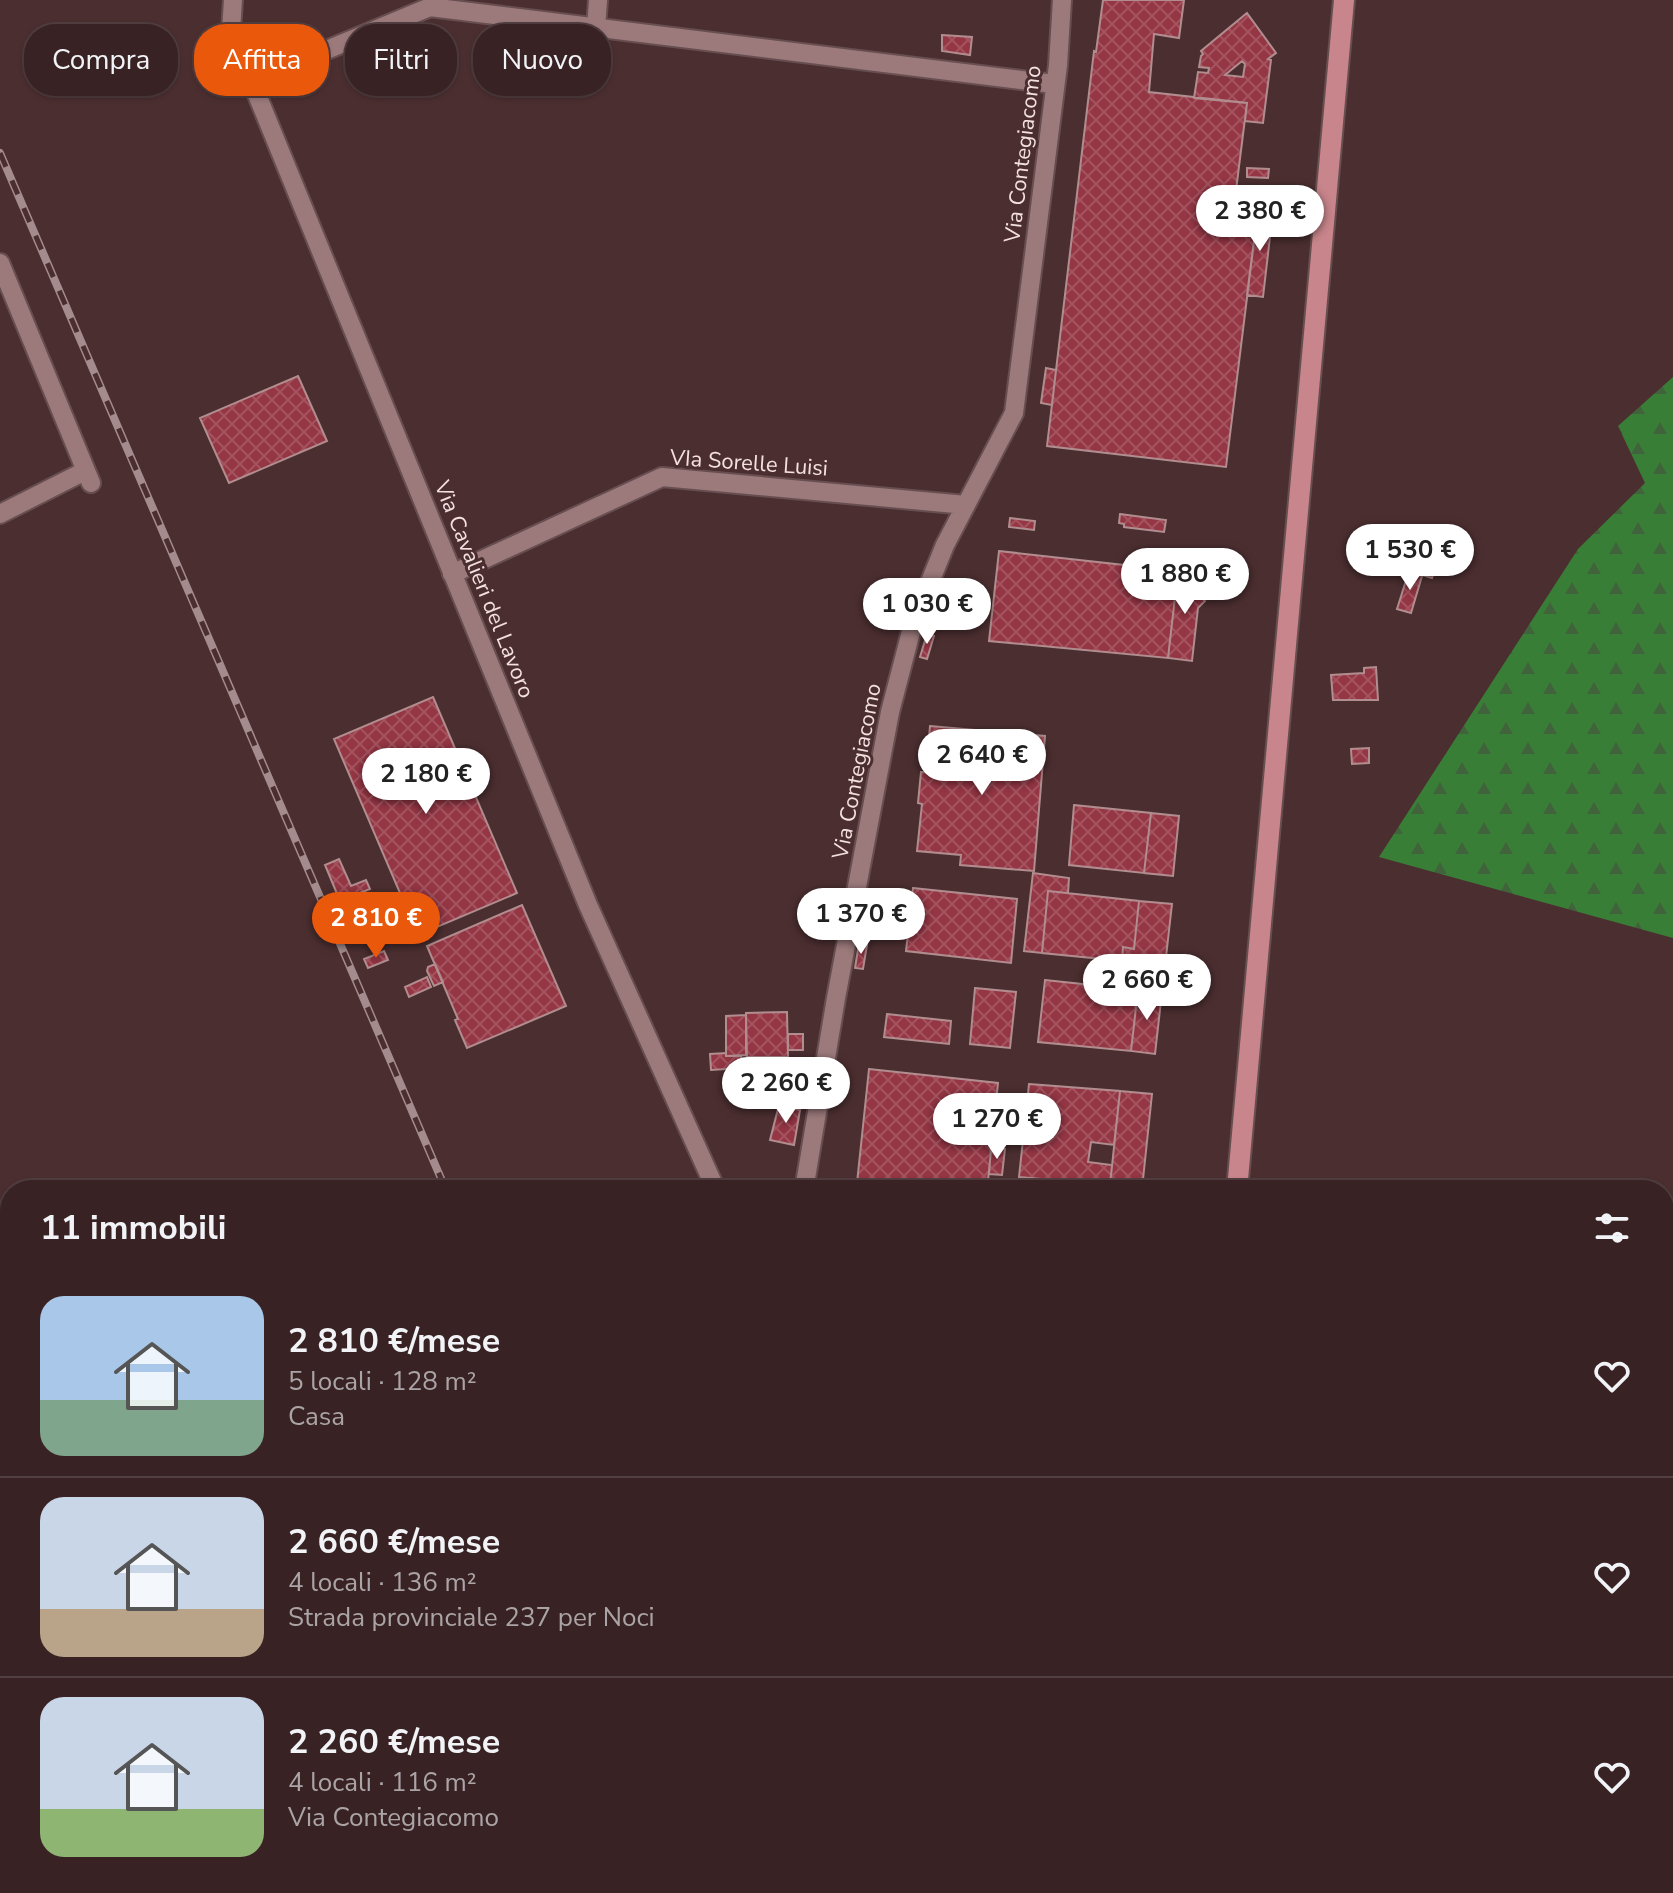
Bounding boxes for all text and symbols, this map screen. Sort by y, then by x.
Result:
chip: Compra [24,24,178,96]
chip: Affitta [194,24,329,96]
chip: Filtri [345,24,457,96]
chip: Nuovo [473,24,611,96]
street label: Via Contegiacomo [997,64,1049,246]
pin: 2 380 € [1186,185,1334,253]
text: 2 380 € [1214,193,1306,228]
street label: VIa Sorelle Luisi [668,442,829,483]
street label: Via Cavalieri del Lavoro [426,475,541,702]
pin: 1 530 € [1336,524,1484,592]
text: 1 530 € [1364,532,1456,567]
pin: 1 880 € [1111,548,1259,616]
text: 1 880 € [1139,556,1231,591]
pin: 1 030 € [853,578,1001,646]
text: 1 030 € [881,586,973,621]
street label: Via Contegiacomo [825,681,889,863]
pin: 2 640 € [908,729,1056,797]
text: 2 640 € [936,737,1028,772]
pin: 2 180 € [352,748,500,816]
text: 2 180 € [380,756,472,791]
pin: 1 370 € [787,888,935,956]
pin: 2 810 € [302,892,450,960]
text: 1 370 € [815,896,907,931]
text: 2 810 € [330,900,422,935]
pin: 2 660 € [1073,954,1221,1022]
text: 2 660 € [1101,962,1193,997]
pin: 2 260 € [712,1057,860,1125]
text: 2 260 € [740,1065,832,1100]
pin: 1 270 € [923,1093,1071,1161]
text: 1 270 € [951,1101,1043,1136]
text: 11 immobili [40,1205,226,1251]
icon: filters [1590,1206,1634,1250]
text: 2 810 €/mese [288,1318,500,1364]
icon: home [104,1328,200,1424]
icon: heart [1590,1354,1634,1398]
text: 5 locali · 128 m² [288,1364,477,1399]
text: Casa [288,1399,345,1434]
text: 2 660 €/mese [288,1519,500,1565]
icon: home [104,1529,200,1625]
icon: heart [1590,1555,1634,1599]
text: 4 locali · 136 m² [288,1565,477,1600]
text: Strada provinciale 237 per Noci [288,1600,655,1635]
text: 2 260 €/mese [288,1719,500,1765]
icon: home [104,1729,200,1825]
icon: heart [1590,1755,1634,1799]
text: 4 locali · 116 m² [288,1765,477,1800]
text: Via Contegiacomo [288,1800,499,1835]

